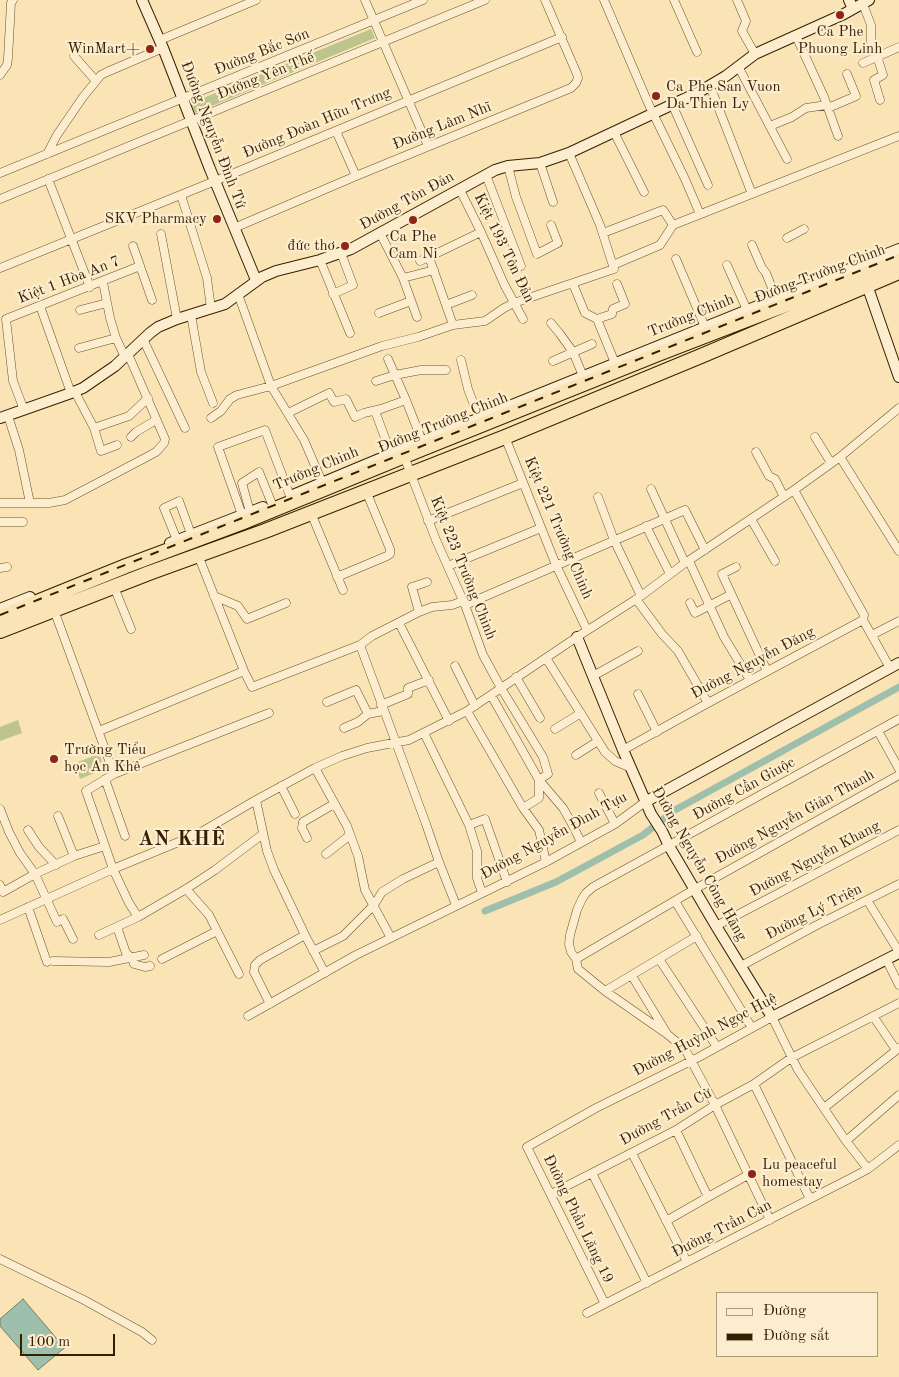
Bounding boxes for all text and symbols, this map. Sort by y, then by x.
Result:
marker: Ca Phe Phuong Linh [834,9,846,21]
place label: Ca Phe Phuong Linh [798,23,882,58]
street label: Đường Bắc Sơn [212,25,312,79]
place label: WinMart+ [67,40,140,58]
marker: WinMart+ [144,43,156,55]
street label: Đường Yên Thế [215,48,317,104]
street label: Đường Nguyễn Đình Tứ [177,59,249,211]
place label: Ca Phe San Vuon Da Thien Ly [666,78,781,113]
street label: Đường Đoàn Hữu Trưng [240,84,394,162]
marker: Ca Phe San Vuon Da Thien Ly [650,90,662,102]
street label: Đường Lâm Nhĩ [390,98,494,154]
street label: Đường Tôn Đản [357,168,457,234]
street label: Kiệt 193 Tôn Đản [470,190,538,306]
place label: SKV Pharmacy [105,210,207,228]
marker: SKV Pharmacy [211,213,223,225]
marker: Ca Phe Cam Ni [407,214,419,226]
place label: Ca Phe Cam Ni [388,228,438,263]
place label: đức thơ [288,237,335,255]
marker: đức thơ [339,240,351,252]
street label: Đường Trường Chinh [752,241,888,307]
street label: Kiệt 1 Hòa An 7 [15,252,123,308]
street label: Trường Chinh [645,291,737,341]
street label: Đường Trường Chinh [375,389,511,457]
street label: Trường Chinh [270,443,362,495]
street label: Kiệt 221 Trường Chinh [520,454,596,602]
street label: Kiệt 223 Trường Chinh [426,494,500,642]
street label: Đường Nguyễn Đăng [688,623,818,703]
place label: Trường Tiểu học An Khê [64,741,146,776]
marker: Trường Tiểu học An Khê [48,753,60,765]
street label: Đường Cần Giuộc [690,754,798,824]
street label: Đường Nguyễn Giản Thanh [712,766,878,868]
street label: Đường Nguyễn Công Hãng [647,784,751,944]
street label: Đường Nguyễn Đình Tựu [478,788,630,884]
street label: Đường Nguyễn Khang [747,817,883,901]
district label: AN KHÊ [137,828,227,852]
street label: Đường Lý Triện [763,880,865,944]
street label: Đường Huỳnh Ngọc Huệ [630,989,780,1081]
street label: Đường Trần Cừ [617,1084,715,1150]
street label: Đường Phần Lăng 19 [539,1152,617,1286]
place label: Lu peaceful homestay [762,1156,837,1191]
marker: Lu peaceful homestay [746,1168,758,1180]
street label: Đường Trần Can [669,1196,775,1262]
legend [716,1292,879,1357]
text: Đường [763,1304,806,1319]
scale bar [22,1324,118,1356]
text: Đường sắt [763,1329,830,1344]
text: 100 m [28,1335,70,1350]

